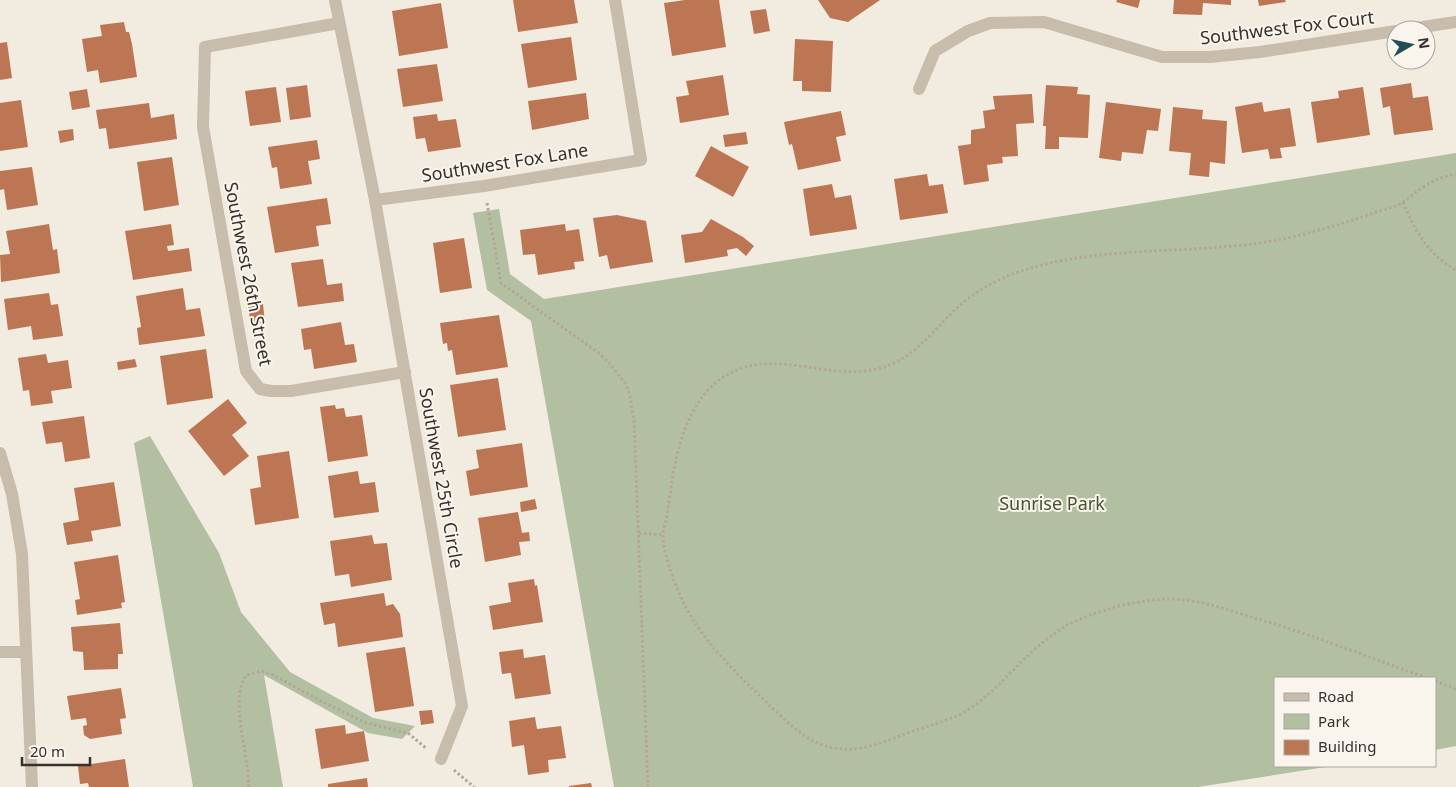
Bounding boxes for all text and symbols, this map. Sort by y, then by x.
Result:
street label: Southwest Fox Court [1199,4,1376,50]
north arrow [1386,20,1436,70]
text: N [1414,36,1435,50]
street label: Southwest Fox Lane [420,137,590,187]
street label: Southwest 26th Street [219,180,279,368]
street label: Southwest 25th Circle [414,386,470,570]
park label: Sunrise Park [999,491,1105,515]
legend [1274,677,1436,767]
text: Road [1318,686,1354,706]
text: Park [1318,711,1350,731]
scale bar [22,734,90,766]
text: Building [1318,736,1376,756]
text: 20 m [30,741,65,761]

